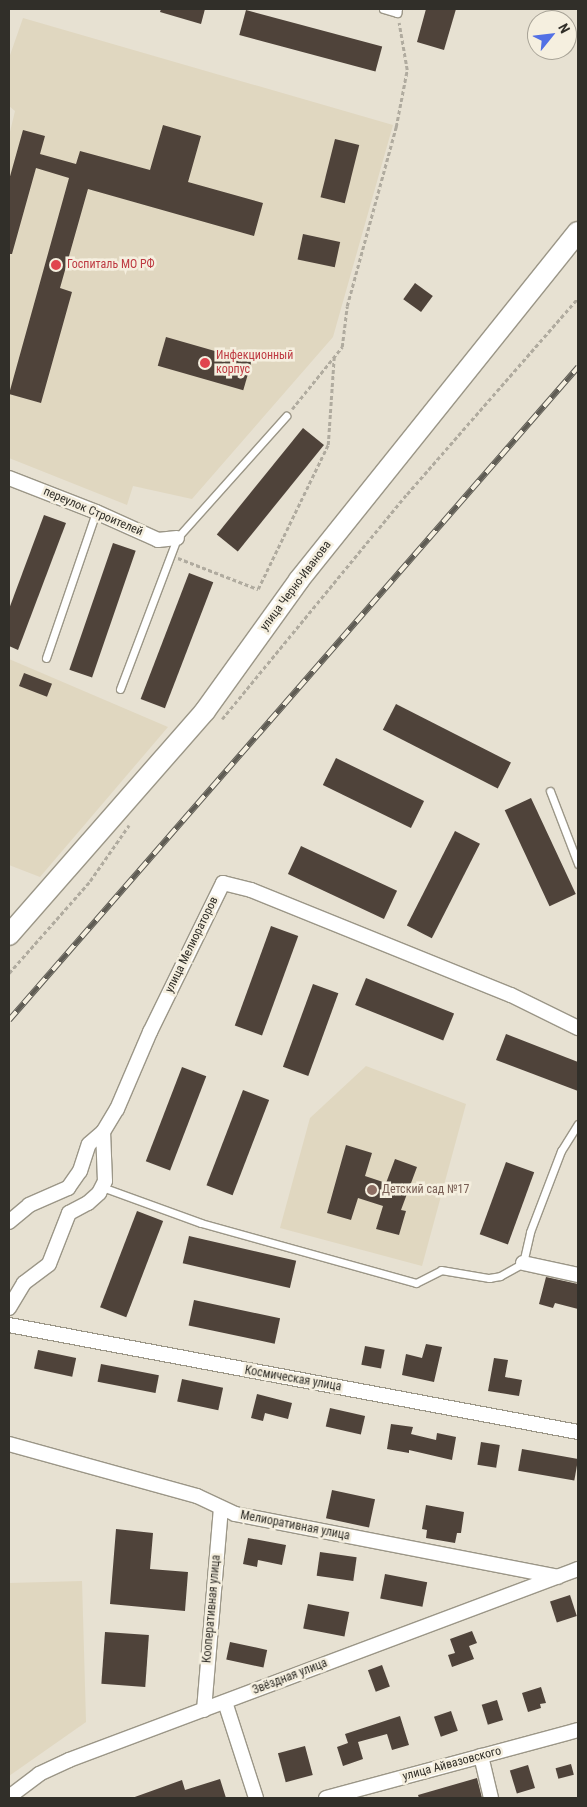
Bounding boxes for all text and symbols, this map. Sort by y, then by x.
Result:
north arrow [527,10,577,60]
text: N [555,21,573,36]
marker: Госпиталь МО РФ [49,258,63,272]
place label: Госпиталь МО РФ [67,258,155,272]
place label: Инфекционный корпус [216,349,293,377]
marker: Инфекционный корпус [198,356,212,370]
street label: переулок Строителей [41,485,145,539]
street label: улица Черно-Иванова [258,538,334,634]
street label: улица Мелиораторов [162,895,222,995]
place label: Детский сад №17 [382,1183,469,1197]
marker: Детский сад №17 [366,1184,378,1196]
street label: Космическая улица [243,1363,343,1395]
street label: Мелиоративная улица [239,1508,351,1544]
street label: Кооперативная улица [200,1554,224,1664]
street label: Звёздная улица [250,1656,330,1698]
street label: улица Айвазовского [401,1744,503,1784]

